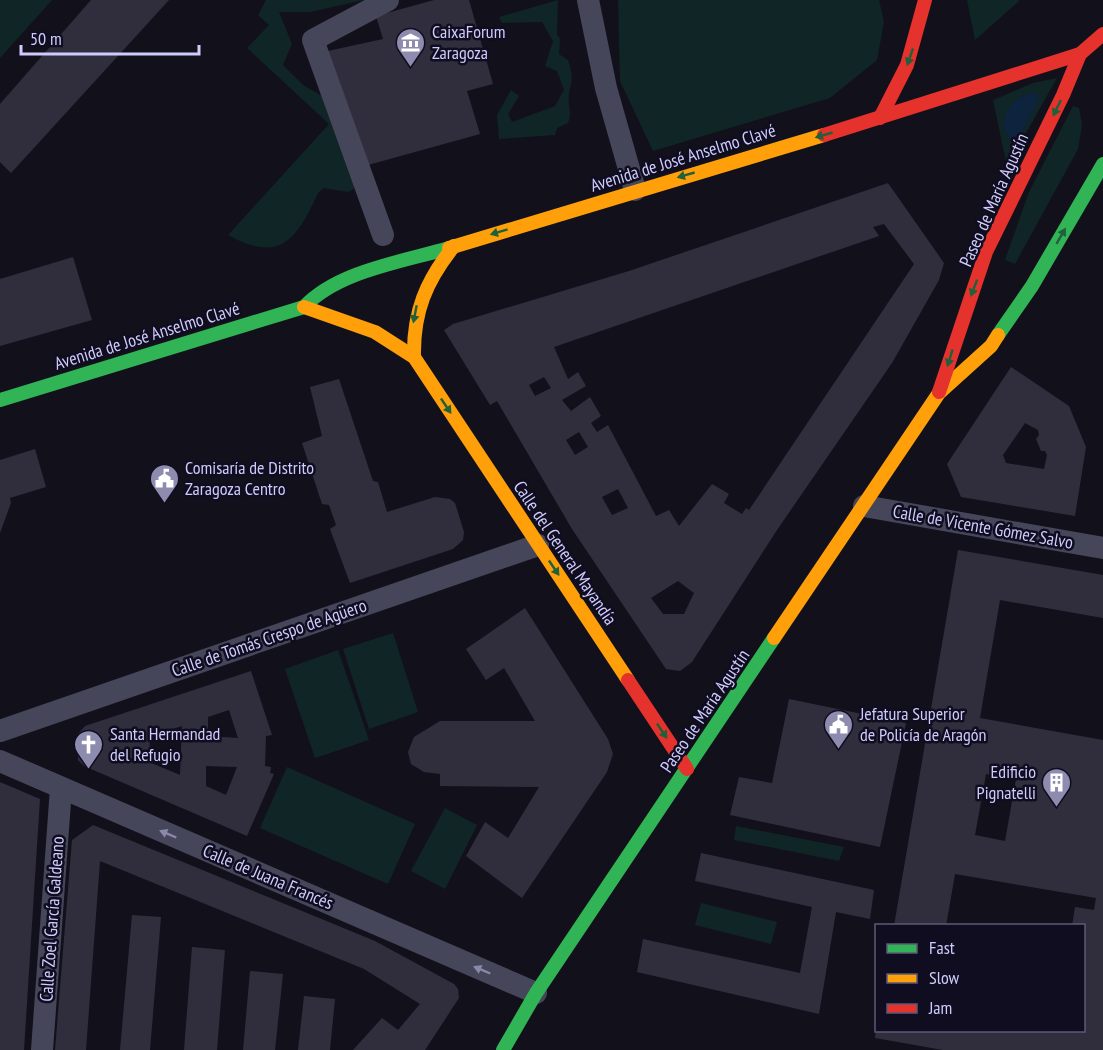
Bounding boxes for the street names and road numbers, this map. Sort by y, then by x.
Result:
street label: Avenida de José Anselmo Clavé [587,118,778,197]
street label: Paseo de María Agustín [954,130,1033,270]
street label: Avenida de José Anselmo Clavé [51,296,242,375]
street label: Calle del General Mayandía [509,476,622,629]
street label: Calle de Vicente Gómez Salvo [891,499,1075,554]
street label: Calle de Tomás Crespo de Agüero [168,593,370,682]
street label: Paseo de María Agustín [655,645,754,777]
street label: Calle Zoel García Galdeano [34,835,69,1002]
street label: Calle de Juana Francés [200,839,337,914]

